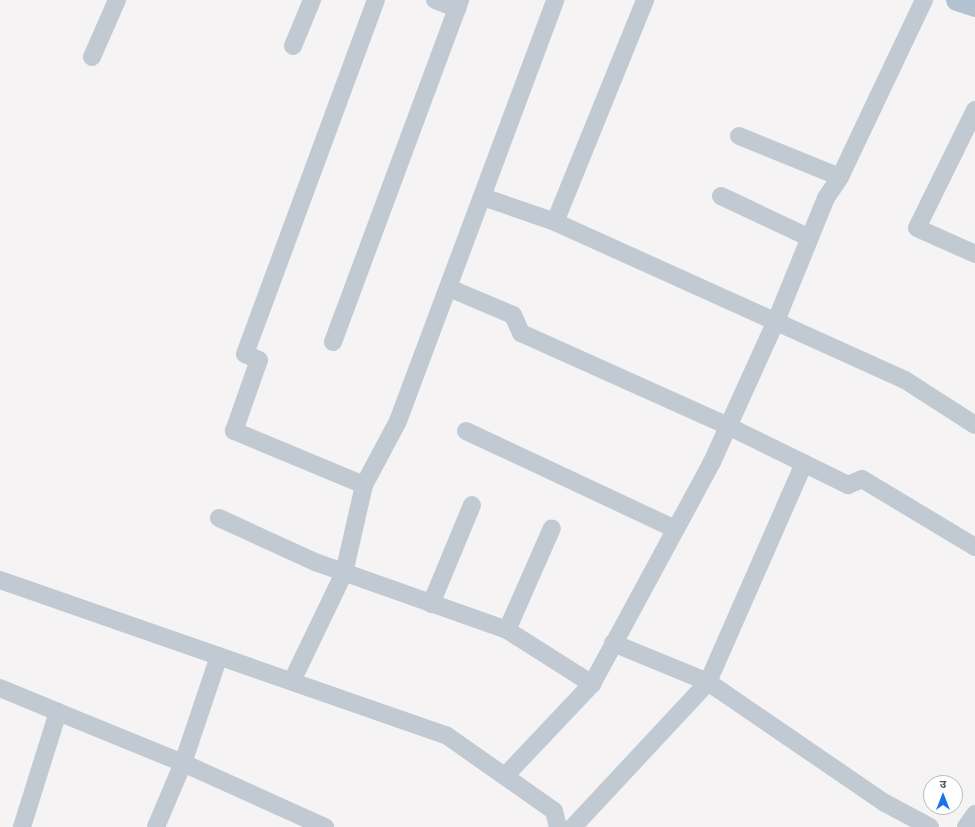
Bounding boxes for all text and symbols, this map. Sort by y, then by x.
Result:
north arrow [923,775,963,815]
text: उ [940,777,946,791]

